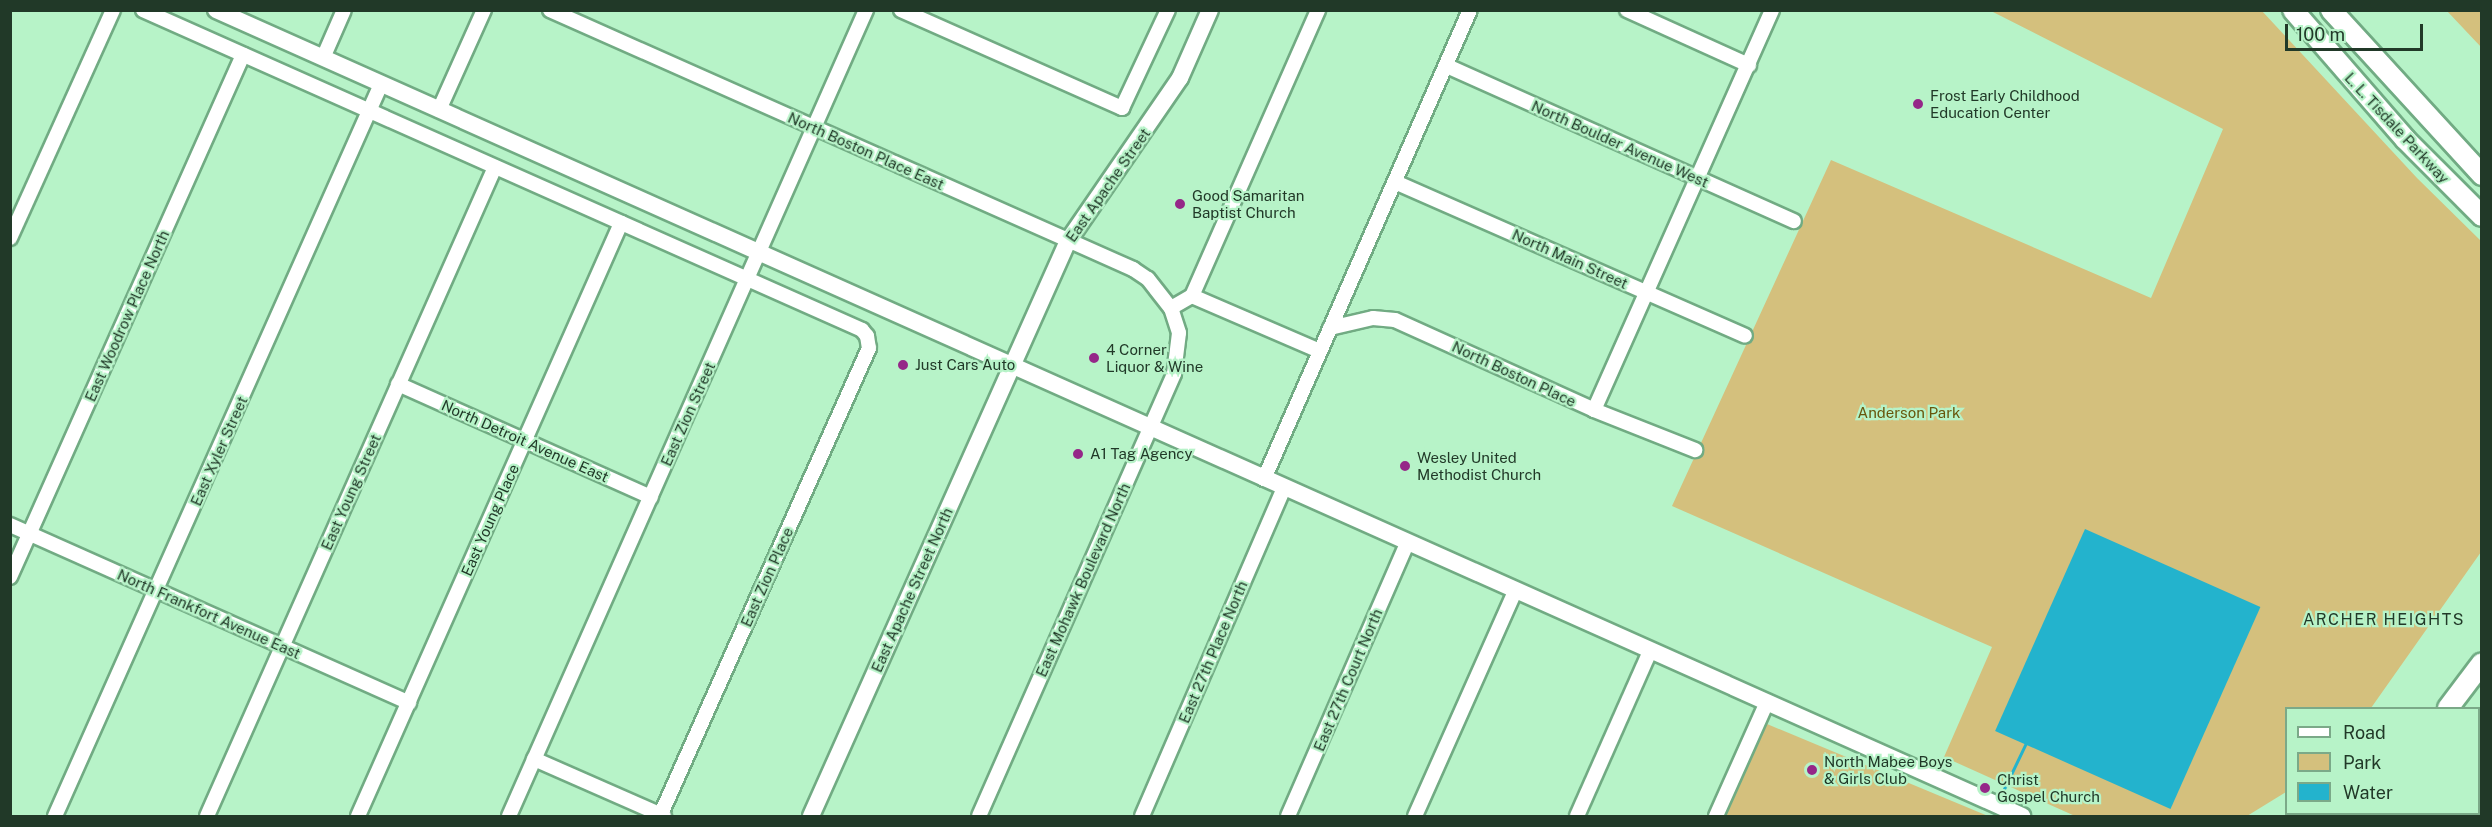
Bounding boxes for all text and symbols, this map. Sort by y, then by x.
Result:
scale bar [2288,12,2426,50]
text: 100 m [2296,24,2345,45]
street label: L. L. Tisdale Parkway [2341,69,2453,187]
place label: Frost Early Childhood Education Center [1930,86,2080,121]
street label: North Boulder Avenue West [1528,97,1712,191]
marker: Frost Early Childhood Education Center [1911,97,1925,111]
street label: North Boston Place East [785,108,947,194]
street label: East Apache Street [1062,125,1154,245]
place label: Good Samaritan Baptist Church [1192,186,1304,221]
marker: Good Samaritan Baptist Church [1173,197,1187,211]
street label: North Main Street [1509,225,1631,293]
street label: East Woodrow Place North [81,227,173,405]
street label: North Boston Place [1449,337,1579,411]
place label: 4 Corner Liquor & Wine [1106,340,1204,375]
marker: 4 Corner Liquor & Wine [1087,351,1101,365]
place label: Just Cars Auto [915,356,1015,374]
marker: Just Cars Auto [896,358,910,372]
street label: East Zion Street [657,359,719,469]
street label: East Xyler Street [187,393,251,509]
street label: North Detroit Avenue East [439,396,611,486]
park label: Anderson Park [1858,404,1960,422]
street label: East Young Street [317,431,385,553]
place label: A1 Tag Agency [1090,445,1192,463]
marker: A1 Tag Agency [1071,447,1085,461]
place label: Wesley United Methodist Church [1417,448,1541,483]
marker: Wesley United Methodist Church [1398,459,1412,473]
street label: East Young Place [457,461,523,579]
street label: East Mohawk Boulevard North [1032,480,1134,680]
street label: East Apache Street North [868,505,956,675]
street label: East Zion Place [737,524,797,630]
street label: North Frankfort Avenue East [115,565,303,663]
street label: East 27th Place North [1175,578,1251,726]
street label: East 27th Court North [1310,606,1386,754]
district label: ARCHER HEIGHTS [2303,610,2465,630]
legend [2285,707,2480,815]
text: Road [2343,722,2386,743]
place label: North Mabee Boys & Girls Club [1824,752,1953,787]
text: Park [2343,752,2381,773]
marker: North Mabee Boys & Girls Club [1805,763,1819,777]
place label: Christ Gospel Church [1997,770,2100,805]
marker: Christ Gospel Church [1978,781,1992,795]
text: Water [2343,782,2393,803]

